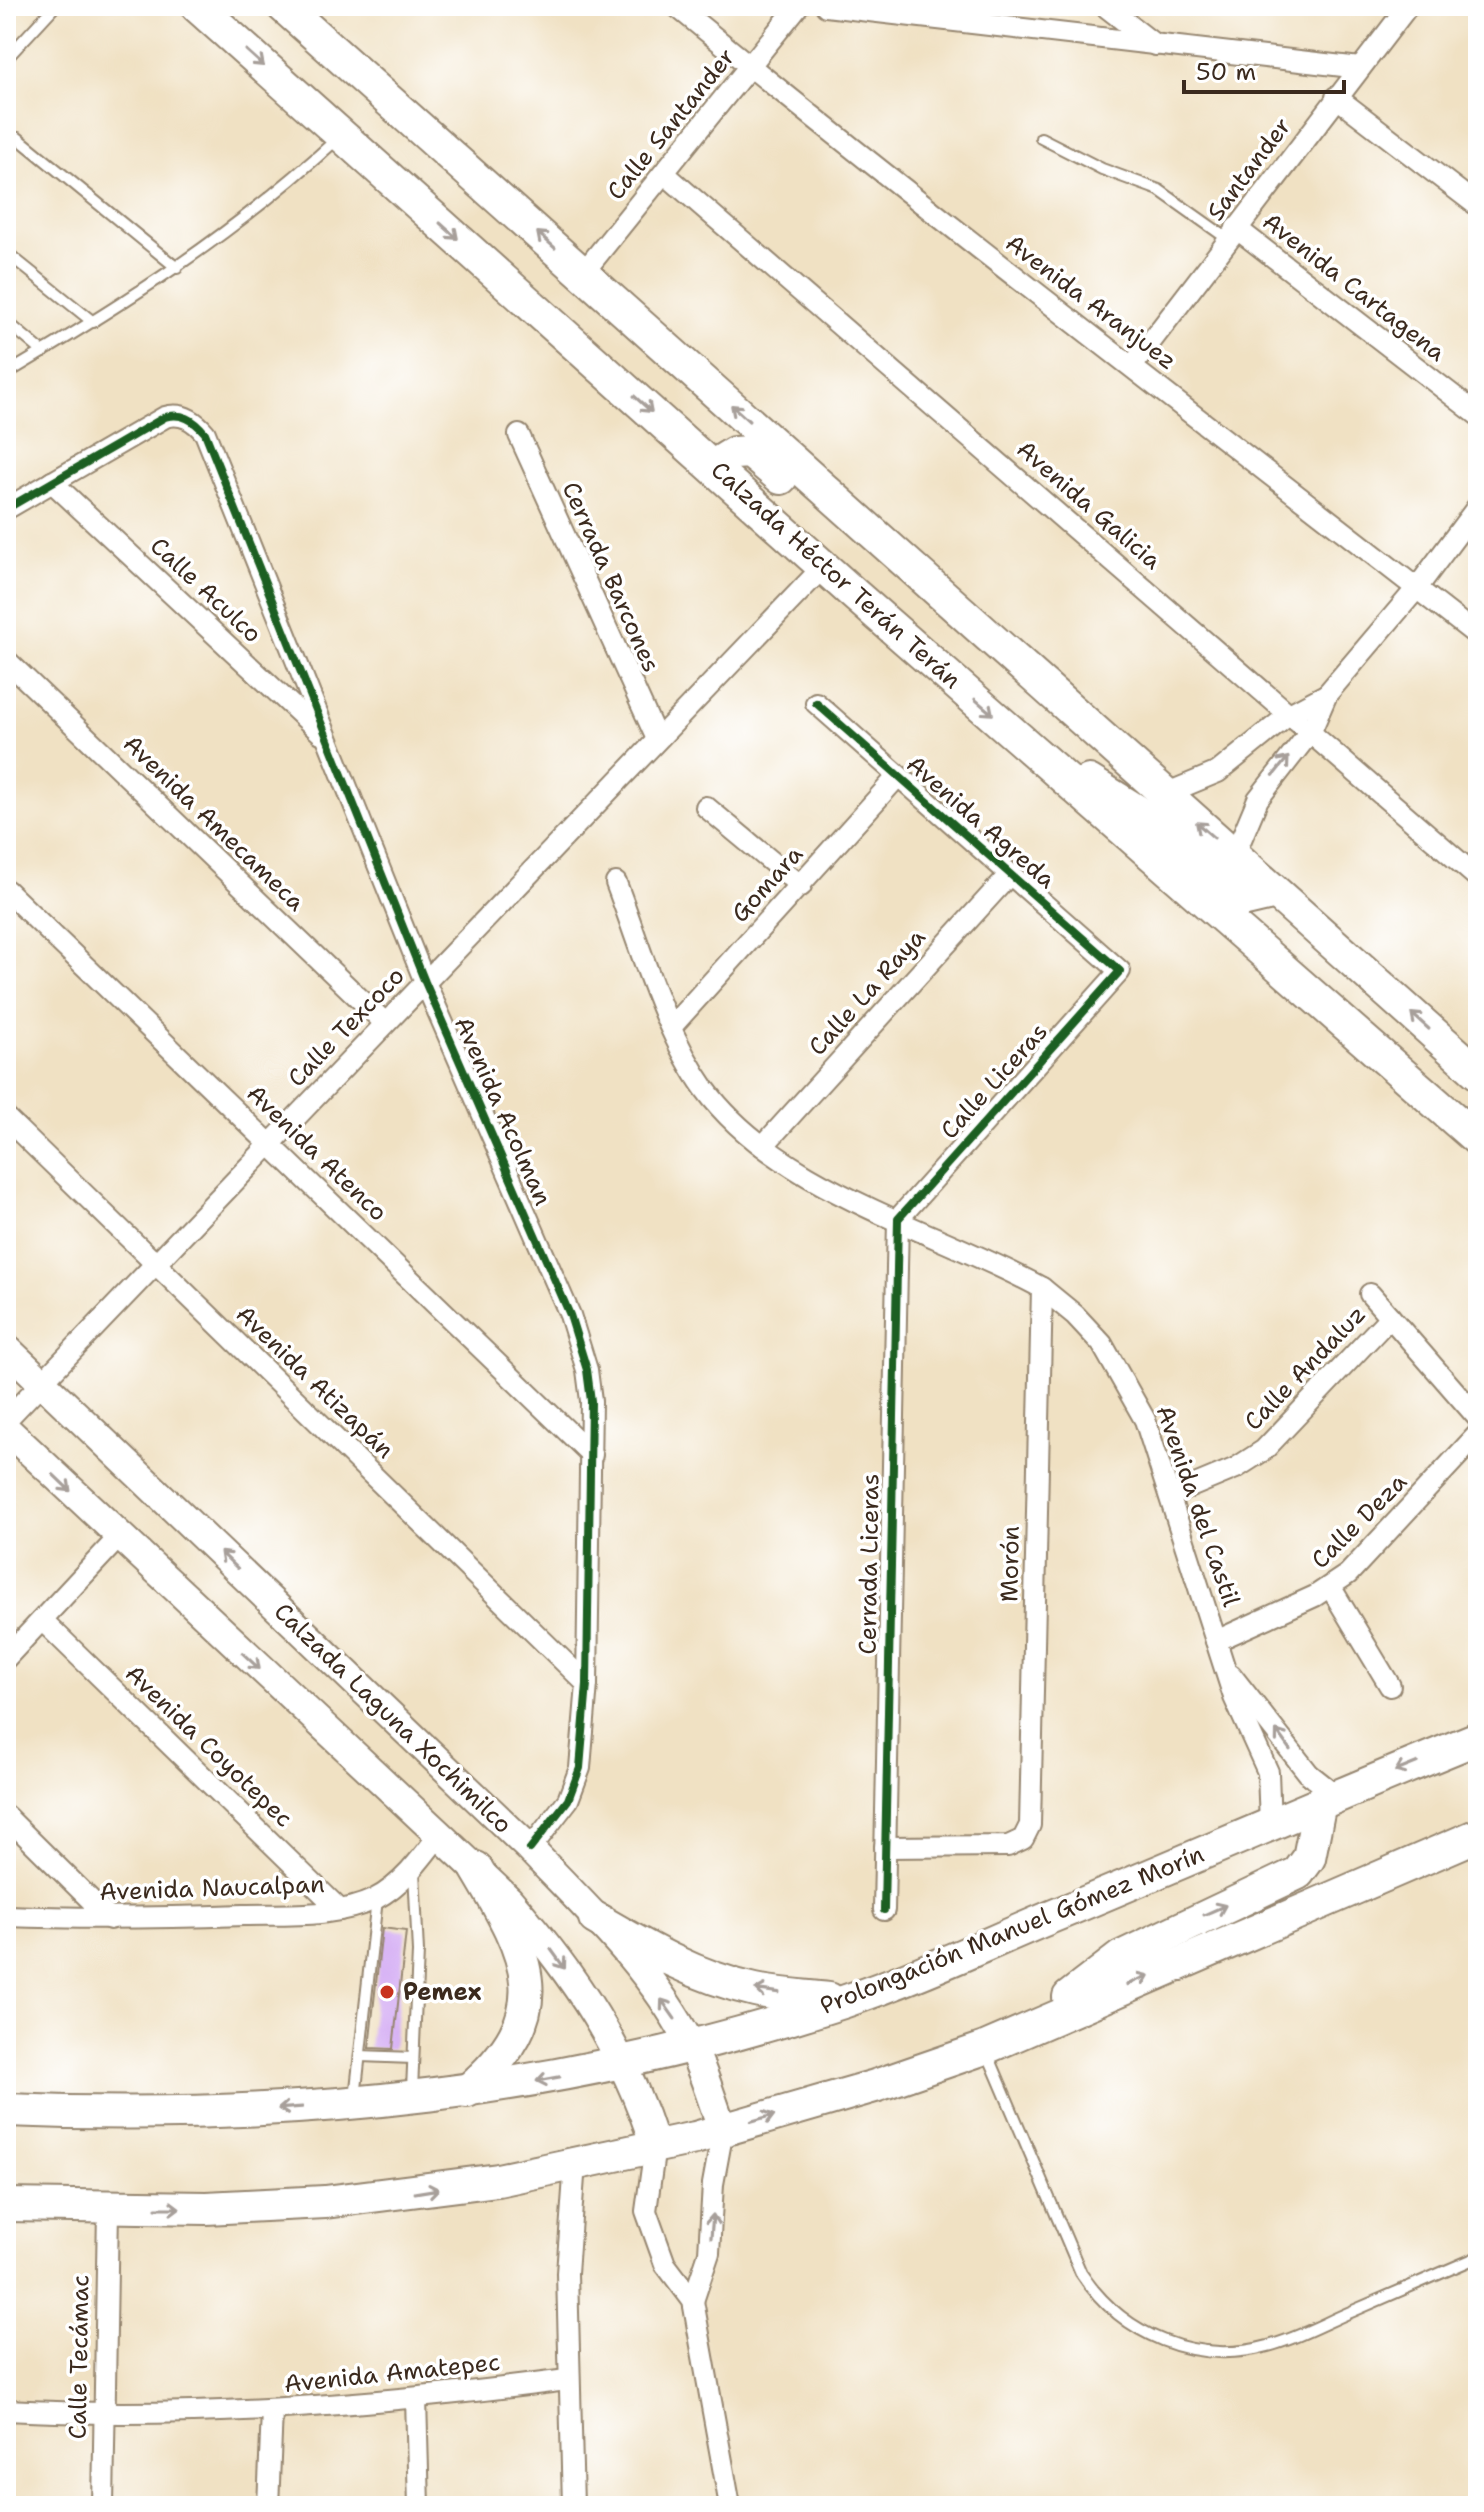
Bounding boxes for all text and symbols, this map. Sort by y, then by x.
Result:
street label: Calle Santander [600,41,742,207]
scale bar [1184,44,1344,94]
one-way arrow [245,49,265,67]
text: 50 m [1196,56,1256,88]
street label: Santander [1200,111,1298,227]
street label: Avenida Cartagena [1256,206,1452,369]
one-way arrow [439,222,459,240]
street label: Avenida Aranjuez [999,227,1183,377]
one-way arrow [537,231,557,249]
one-way arrow [633,395,653,413]
one-way arrow [730,405,750,423]
street label: Avenida Galicia [1010,433,1168,577]
street label: Calzada Héctor Terán Terán [704,454,968,696]
street label: Cerrada Barcones [555,477,667,677]
street label: Calle Aculco [143,530,269,650]
one-way arrow [974,698,994,716]
street label: Avenida Amecameca [116,728,312,918]
street label: Avenida Agreda [900,748,1062,896]
one-way arrow [1272,756,1290,777]
one-way arrow [1195,821,1215,839]
street label: Gomara [724,839,810,929]
street label: Calle La Raya [801,922,933,1062]
street label: Calle Texcoco [281,960,411,1094]
street label: Avenida Acolman [447,1012,559,1210]
one-way arrow [1410,1012,1430,1030]
street label: Calle Liceras [933,1016,1055,1146]
street label: Avenida Atenco [240,1078,394,1228]
street label: Avenida Atizapán [229,1298,401,1466]
street label: Calle Andaluz [1237,1299,1373,1437]
street label: Avenida del Castil [1149,1401,1248,1612]
street label: Calle Deza [1304,1466,1414,1576]
one-way arrow [52,1473,72,1492]
street label: Cerrada Liceras [851,1473,887,1655]
street label: Morón [993,1526,1027,1602]
one-way arrow [219,1551,239,1570]
street label: Calzada Laguna Xochimilco [267,1596,519,1840]
one-way arrow [241,1652,261,1671]
street label: Avenida Coyotepec [118,1658,300,1834]
one-way arrow [1275,1730,1291,1752]
one-way arrow [1394,1761,1419,1776]
street label: Prolongación Manuel Gómez Morín [815,1838,1209,2022]
street label: Avenida Naucalpan [99,1868,325,1908]
one-way arrow [1203,1902,1227,1917]
one-way arrow [549,1948,566,1970]
one-way arrow [1125,1971,1150,1986]
place label: Pemex [403,1976,482,2008]
marker: Pemex [378,1983,396,2001]
one-way arrow [755,1983,780,1998]
one-way arrow [660,1998,676,2020]
one-way arrow [536,2072,561,2087]
one-way arrow [277,2101,304,2116]
one-way arrow [750,2110,776,2125]
one-way arrow [414,2182,439,2197]
one-way arrow [154,2200,181,2216]
one-way arrow [705,2213,720,2240]
street label: Calle Tecámac [62,2274,96,2440]
street label: Avenida Amatepec [282,2346,502,2400]

